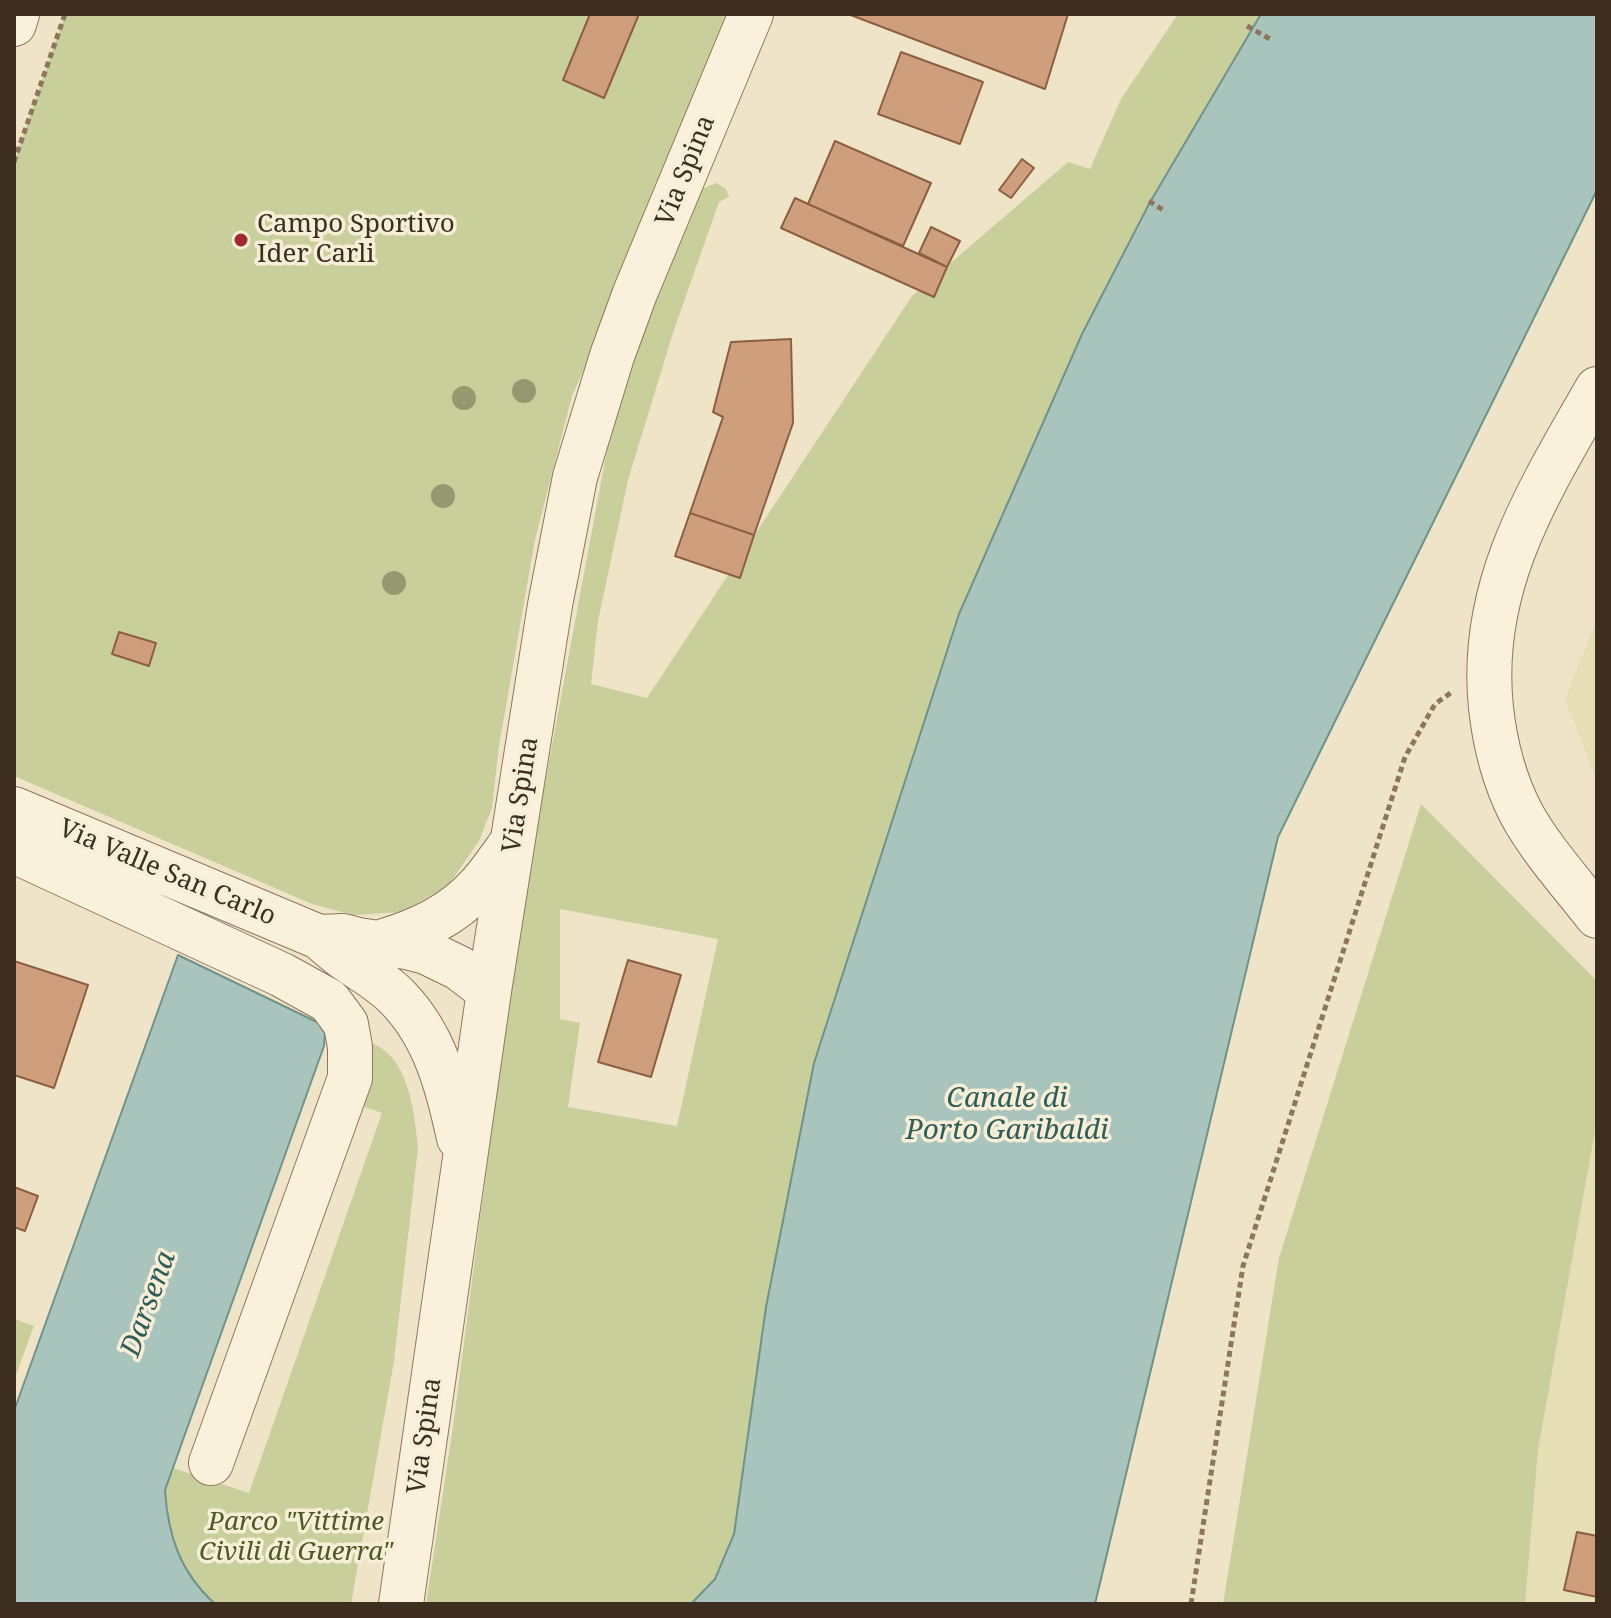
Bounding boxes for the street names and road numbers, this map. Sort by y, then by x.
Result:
street label: Via Spina [650,111,722,231]
street label: Via Spina [496,735,546,855]
street label: Via Valle San Carlo [54,813,280,933]
street label: Via Spina [401,1376,449,1496]

